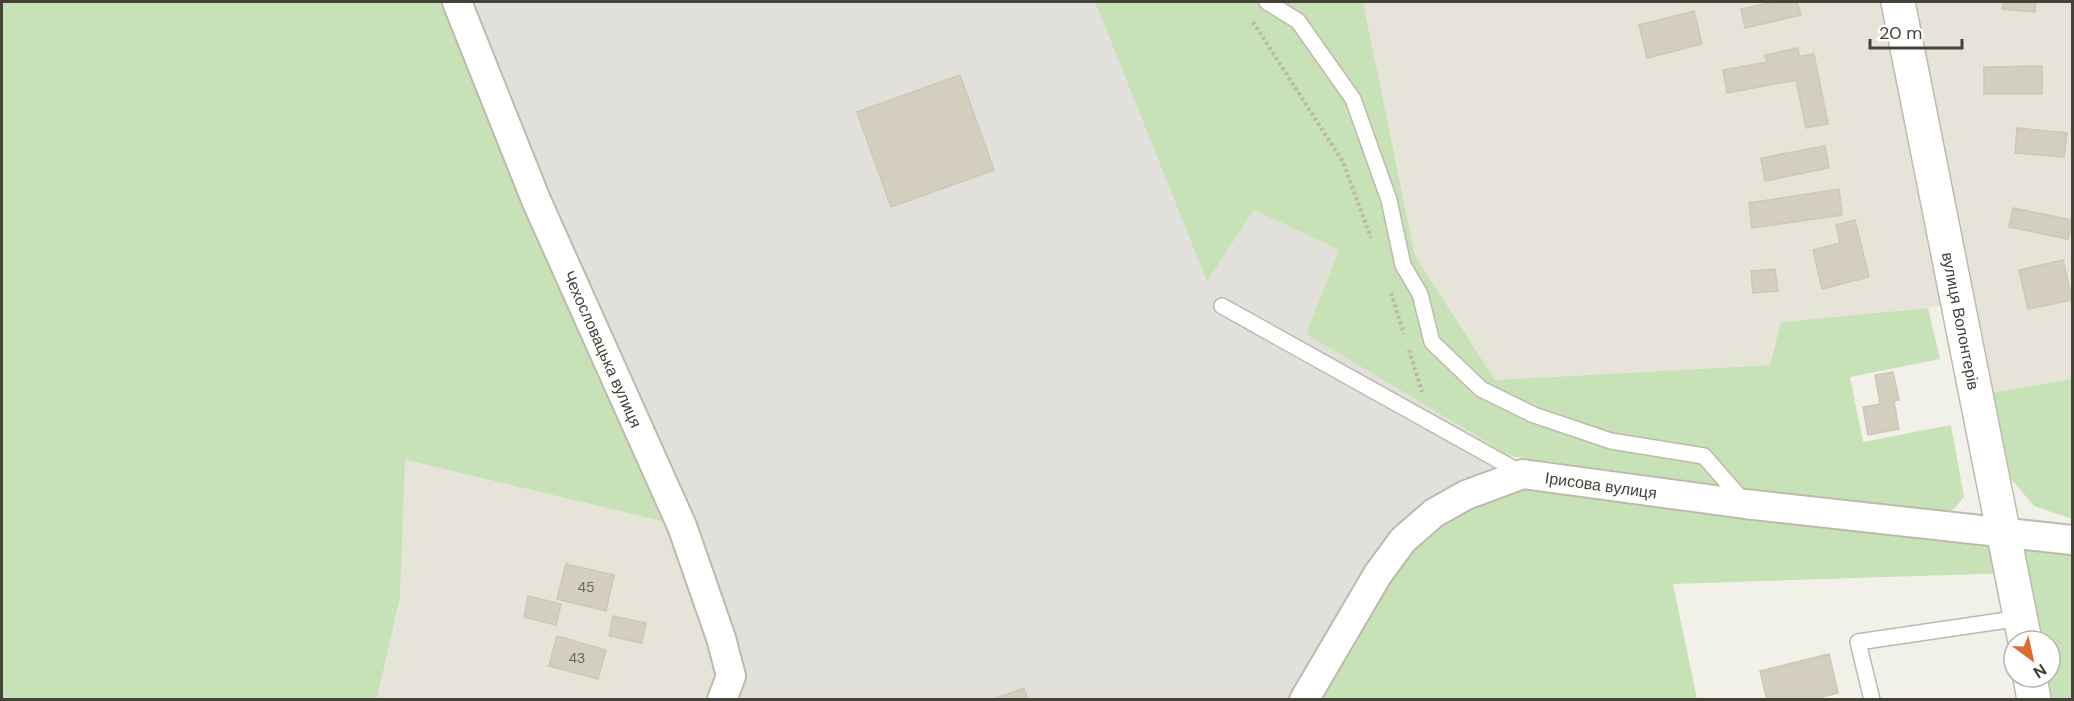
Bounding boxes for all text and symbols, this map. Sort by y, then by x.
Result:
scale bar [1870,12,1962,50]
text: 20 m [1879,21,1922,45]
street label: вулиця Волонтерів [1937,251,1984,392]
street label: Чехословацька вулиця [558,268,647,431]
street label: Ірисова вулиця [1544,467,1658,504]
house number: 45 [577,578,595,596]
north arrow [2002,629,2062,689]
house number: 43 [569,649,585,667]
text: N [2029,659,2051,683]

